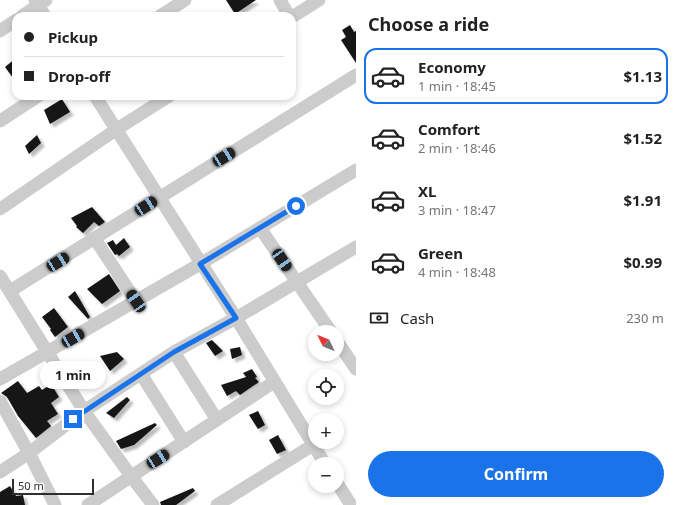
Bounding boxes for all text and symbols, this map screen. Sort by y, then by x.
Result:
text: Choose a ride [368,12,489,36]
text: Pickup [48,27,98,47]
text: Economy [418,57,486,77]
icon: car [370,58,406,94]
text: Drop-off [48,66,110,86]
text: $1.13 [623,66,662,86]
text: 1 min · 18:45 [418,77,496,95]
text: Comfort [418,119,480,139]
icon: car [370,120,406,156]
text: $1.52 [623,128,662,148]
text: 2 min · 18:46 [418,139,496,157]
car [211,146,237,168]
text: XL [418,181,436,201]
icon: car [370,182,406,218]
text: $1.91 [623,190,662,210]
car [133,194,159,218]
route start [287,197,305,215]
text: 3 min · 18:47 [418,201,496,219]
text: Green [418,243,463,263]
icon: car [370,244,406,280]
car [270,247,294,273]
car [45,251,71,273]
text: $0.99 [623,252,662,272]
text: 4 min · 18:48 [418,263,496,281]
car [124,288,148,314]
icon: cash [368,307,390,329]
text: Cash [400,308,434,328]
text: 230 m [626,309,664,327]
north arrow [308,325,344,361]
map controls [308,325,344,493]
car [60,327,86,349]
callout: 1 min [40,361,106,389]
text: 1 min [55,366,91,384]
button: locate [308,369,344,405]
route end [64,410,82,428]
button: + [308,413,344,449]
car [145,448,171,470]
button: Confirm [368,451,664,497]
button: − [308,457,344,493]
scale bar [12,477,94,496]
text: 50 m [18,478,44,493]

